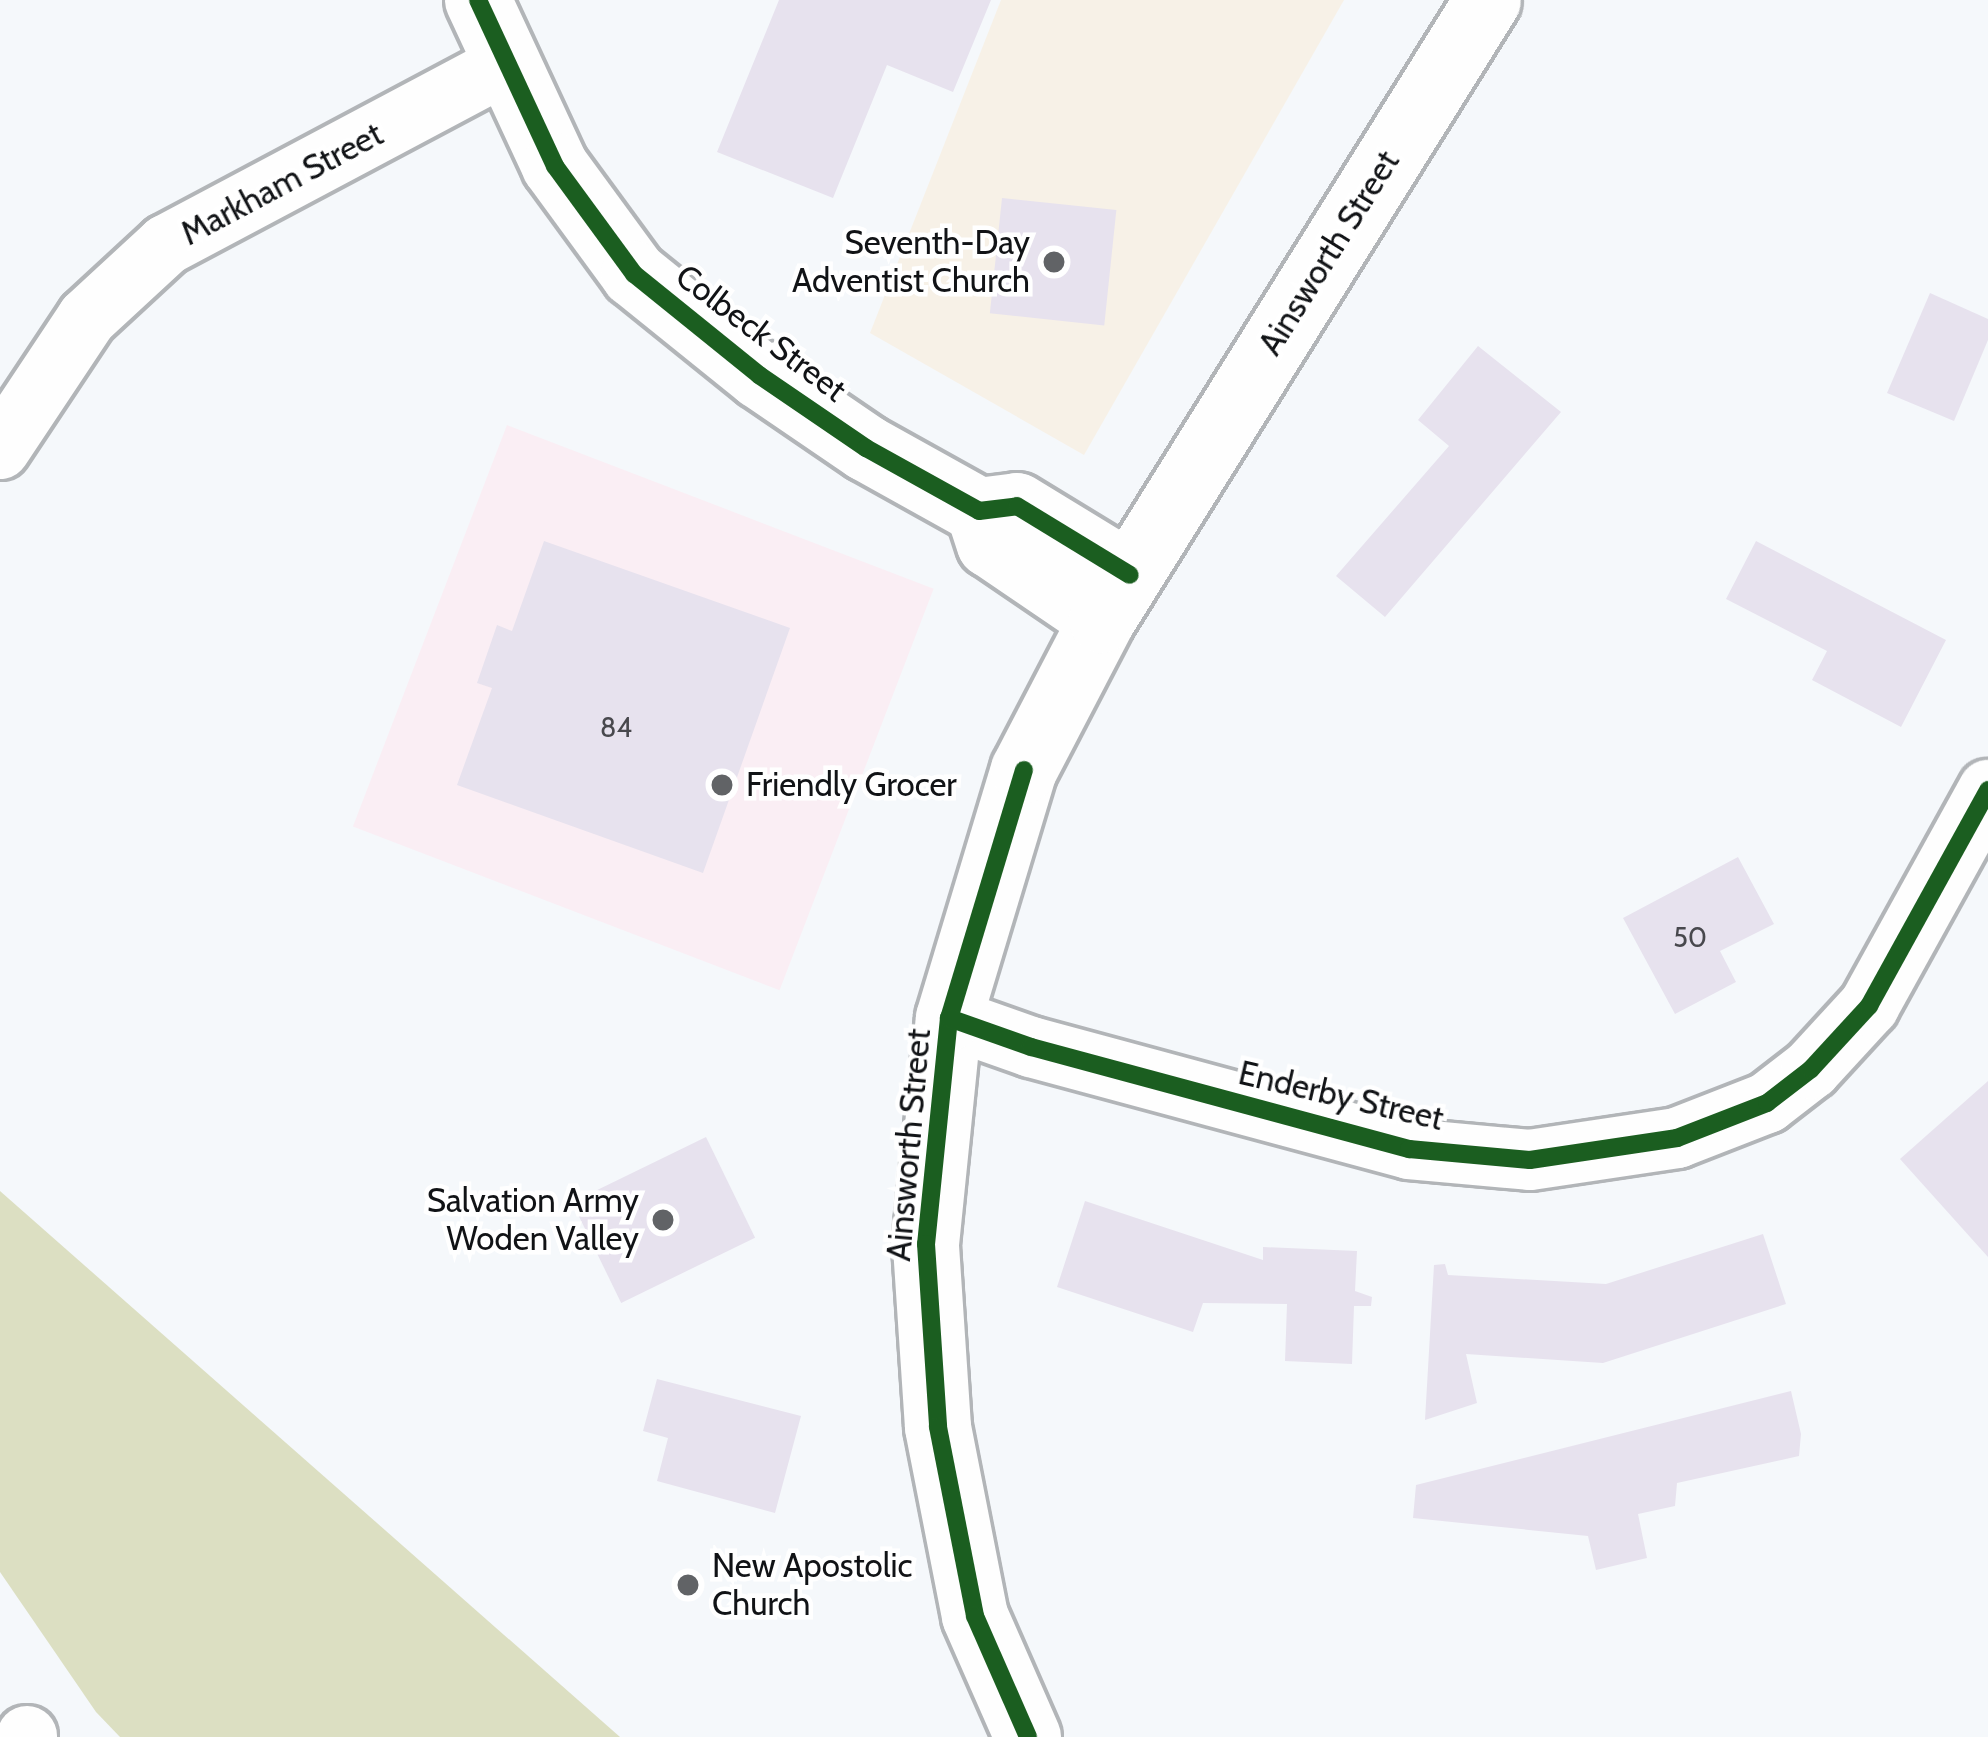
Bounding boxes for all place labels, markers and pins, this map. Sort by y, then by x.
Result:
place label: Seventh-Day Adventist Church [792,223,1030,301]
marker: Seventh-Day Adventist Church [1041,249,1067,275]
place label: Friendly Grocer [746,765,957,805]
marker: Friendly Grocer [709,772,735,798]
place label: Salvation Army Woden Valley [427,1181,639,1259]
marker: Salvation Army Woden Valley [650,1207,676,1233]
place label: New Apostolic Church [712,1546,912,1624]
marker: New Apostolic Church [675,1572,701,1598]

